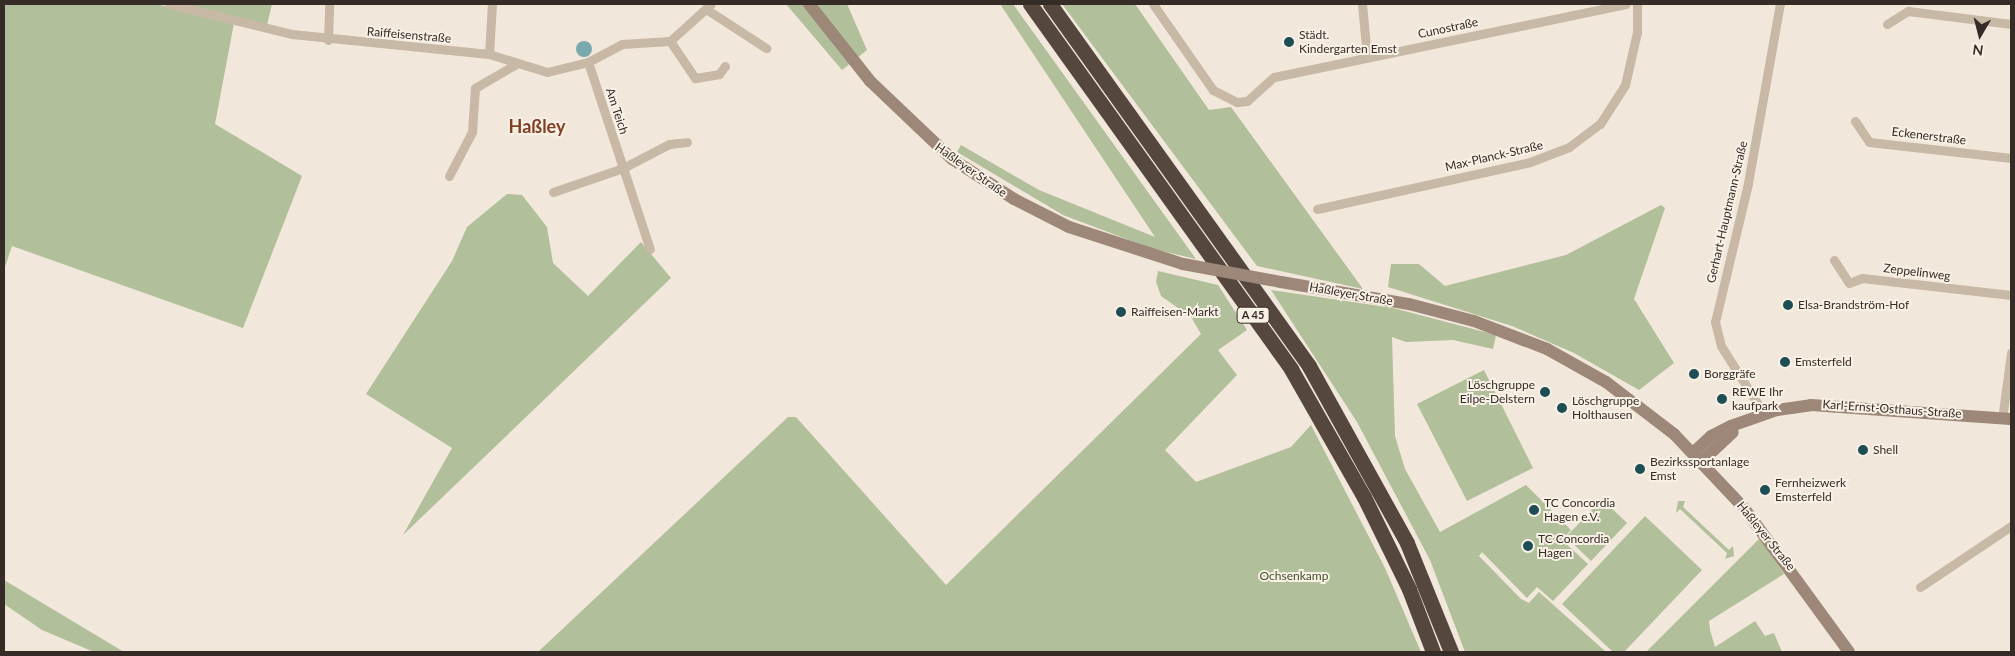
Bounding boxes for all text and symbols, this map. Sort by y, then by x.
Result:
north arrow [1955,10,2005,60]
street label: Cunostraße [1417,15,1479,41]
street label: Raiffeisenstraße [366,24,452,46]
place label: Städt. Kindergarten Emst [1299,28,1397,56]
marker: Städt. Kindergarten Emst [1283,36,1295,48]
text: N [1971,41,1984,60]
street label: Am Teich [603,86,631,136]
district label: Haßley [509,115,565,137]
street label: Eckenerstraße [1891,124,1967,148]
street label: Max-Planck-Straße [1444,138,1544,174]
street label: Gerhart-Hauptmann-Straße [1704,139,1750,285]
street label: Haßleyer Straße [932,140,1010,200]
street label: Zeppelinweg [1883,261,1951,283]
street label: Haßleyer Straße [1308,280,1394,308]
place label: Elsa-Brandström-Hof [1798,298,1909,312]
marker: Elsa-Brandström-Hof [1782,299,1794,311]
place label: Raiffeisen-Markt [1131,305,1219,319]
marker: Raiffeisen-Markt [1115,306,1127,318]
road number: A 45 [1236,306,1270,324]
place label: Emsterfeld [1795,355,1852,369]
marker: Emsterfeld [1779,356,1791,368]
place label: Borggräfe [1704,367,1756,381]
marker: Borggräfe [1688,368,1700,380]
place label: Löschgruppe Eilpe-Delstern [1460,378,1535,406]
place label: REWE Ihr kaufpark [1732,385,1783,413]
marker: Löschgruppe Eilpe-Delstern [1539,386,1551,398]
marker: REWE Ihr kaufpark [1716,393,1728,405]
place label: Löschgruppe Holthausen [1572,394,1639,422]
street label: Karl-Ernst-Osthaus-Straße [1822,397,1962,421]
marker: Löschgruppe Holthausen [1556,402,1568,414]
place label: Shell [1873,443,1898,457]
marker: Shell [1857,444,1869,456]
place label: Bezirkssportanlage Emst [1650,455,1749,483]
marker: Bezirkssportanlage Emst [1634,463,1646,475]
place label: Fernheizwerk Emsterfeld [1775,476,1846,504]
marker: Fernheizwerk Emsterfeld [1759,484,1771,496]
place label: TC Concordia Hagen e.V. [1544,496,1615,524]
street label: Haßleyer Straße [1734,499,1798,573]
marker: TC Concordia Hagen e.V. [1528,504,1540,516]
place label: TC Concordia Hagen [1538,532,1609,560]
marker: TC Concordia Hagen [1522,540,1534,552]
park label: Ochsenkamp [1260,569,1328,583]

